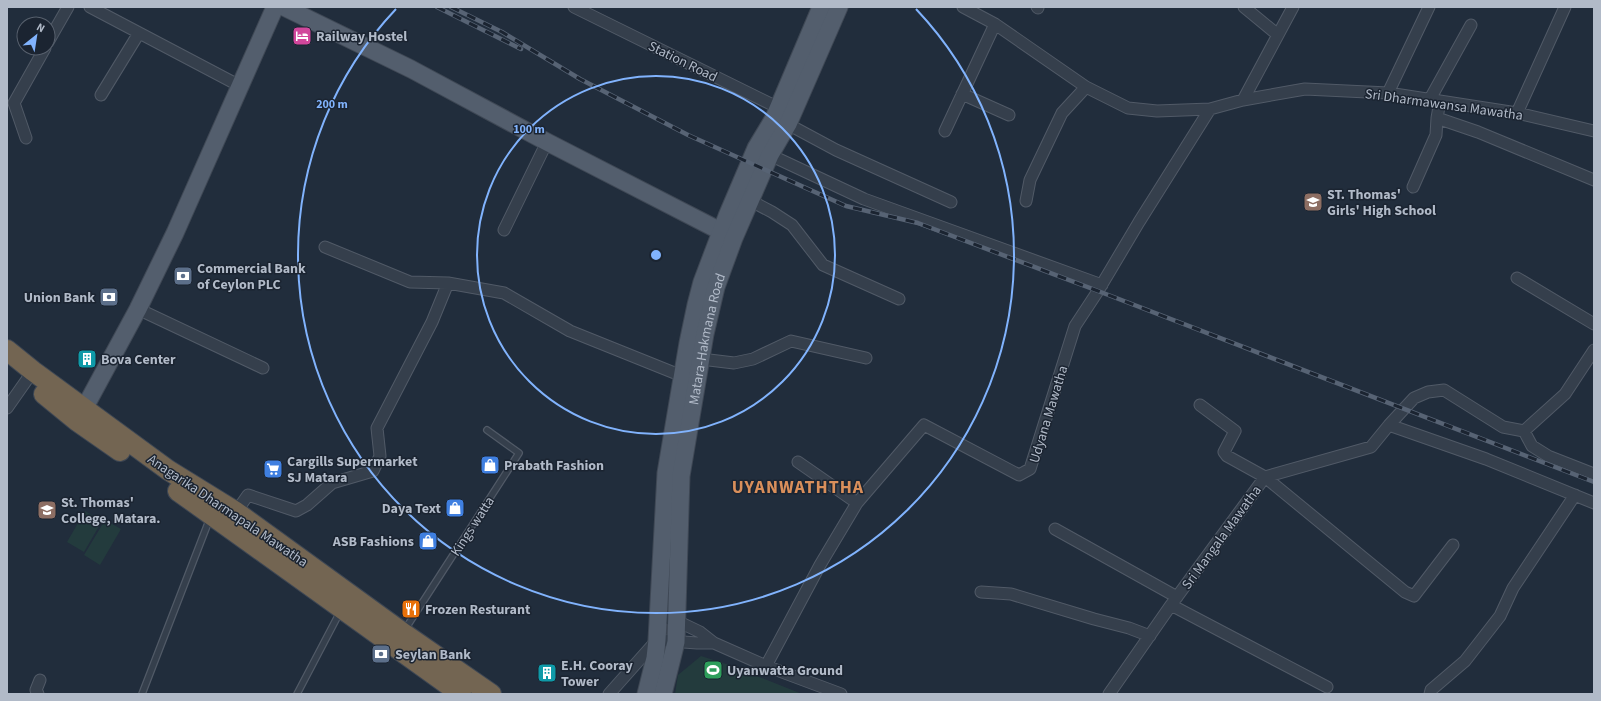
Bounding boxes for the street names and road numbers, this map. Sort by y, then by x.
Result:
street label: Station Road [645,37,721,87]
street label: Sri Dharmawansa Mawatha [1364,84,1524,126]
street label: Matara-Hakmana Road [684,271,731,406]
street label: Udyana Mawatha [1025,363,1073,466]
street label: Anagarika Dharmapala Mawatha [143,450,312,572]
street label: Sri Mangala Mawatha [1177,481,1266,594]
street label: Kings watta [446,493,500,560]

